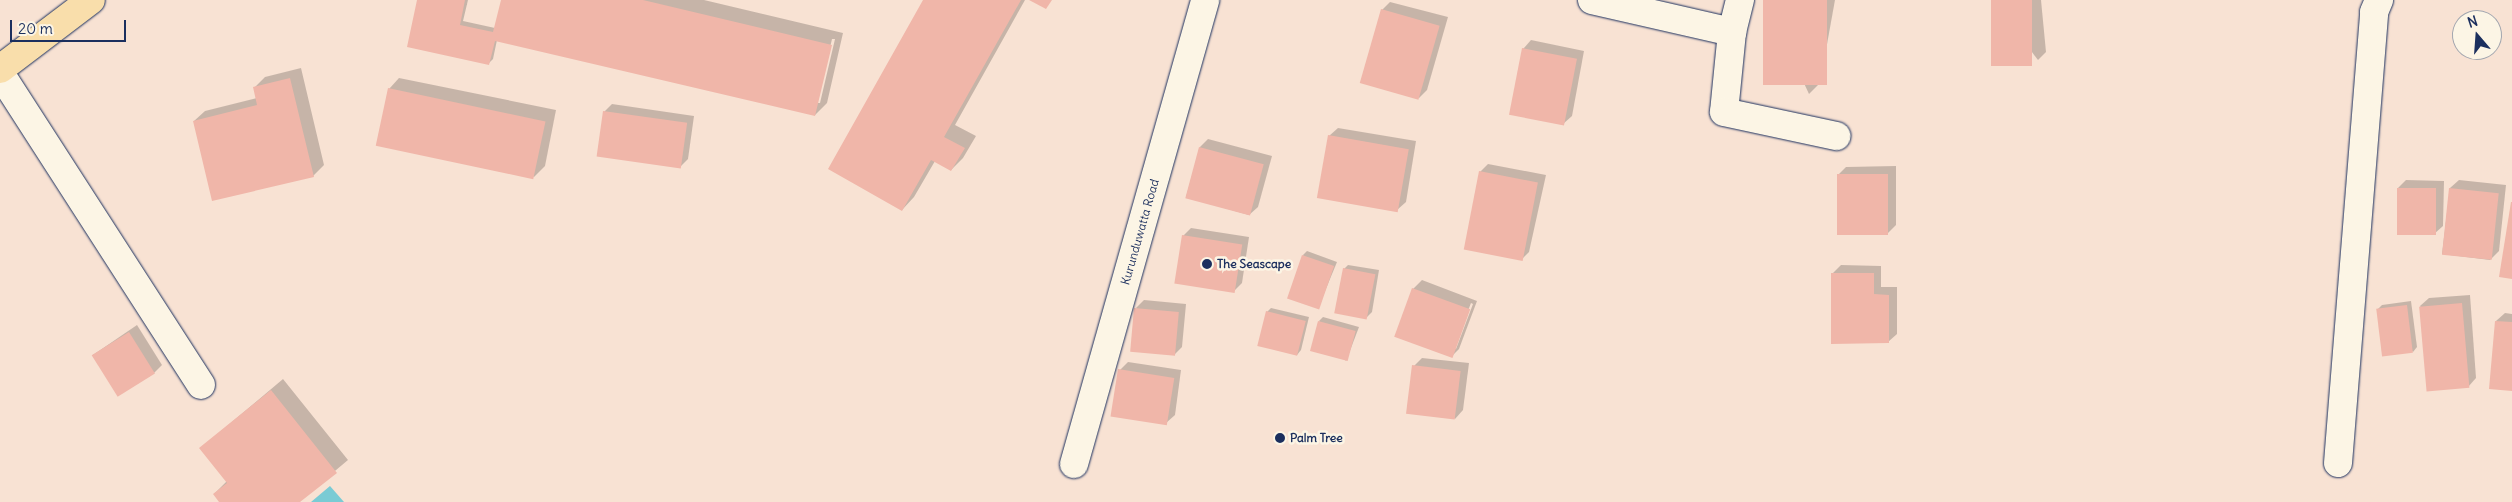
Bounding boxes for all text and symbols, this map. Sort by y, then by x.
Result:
scale bar [12,10,129,42]
north arrow [2452,10,2502,60]
text: N [2465,12,2480,32]
text: 20 m [18,19,53,38]
street label: Kurunduwatta Road [1118,177,1162,287]
place label: The Seascape [1217,257,1291,271]
marker: The Seascape [1201,258,1213,270]
place label: Palm Tree [1290,431,1343,445]
marker: Palm Tree [1274,432,1286,444]

